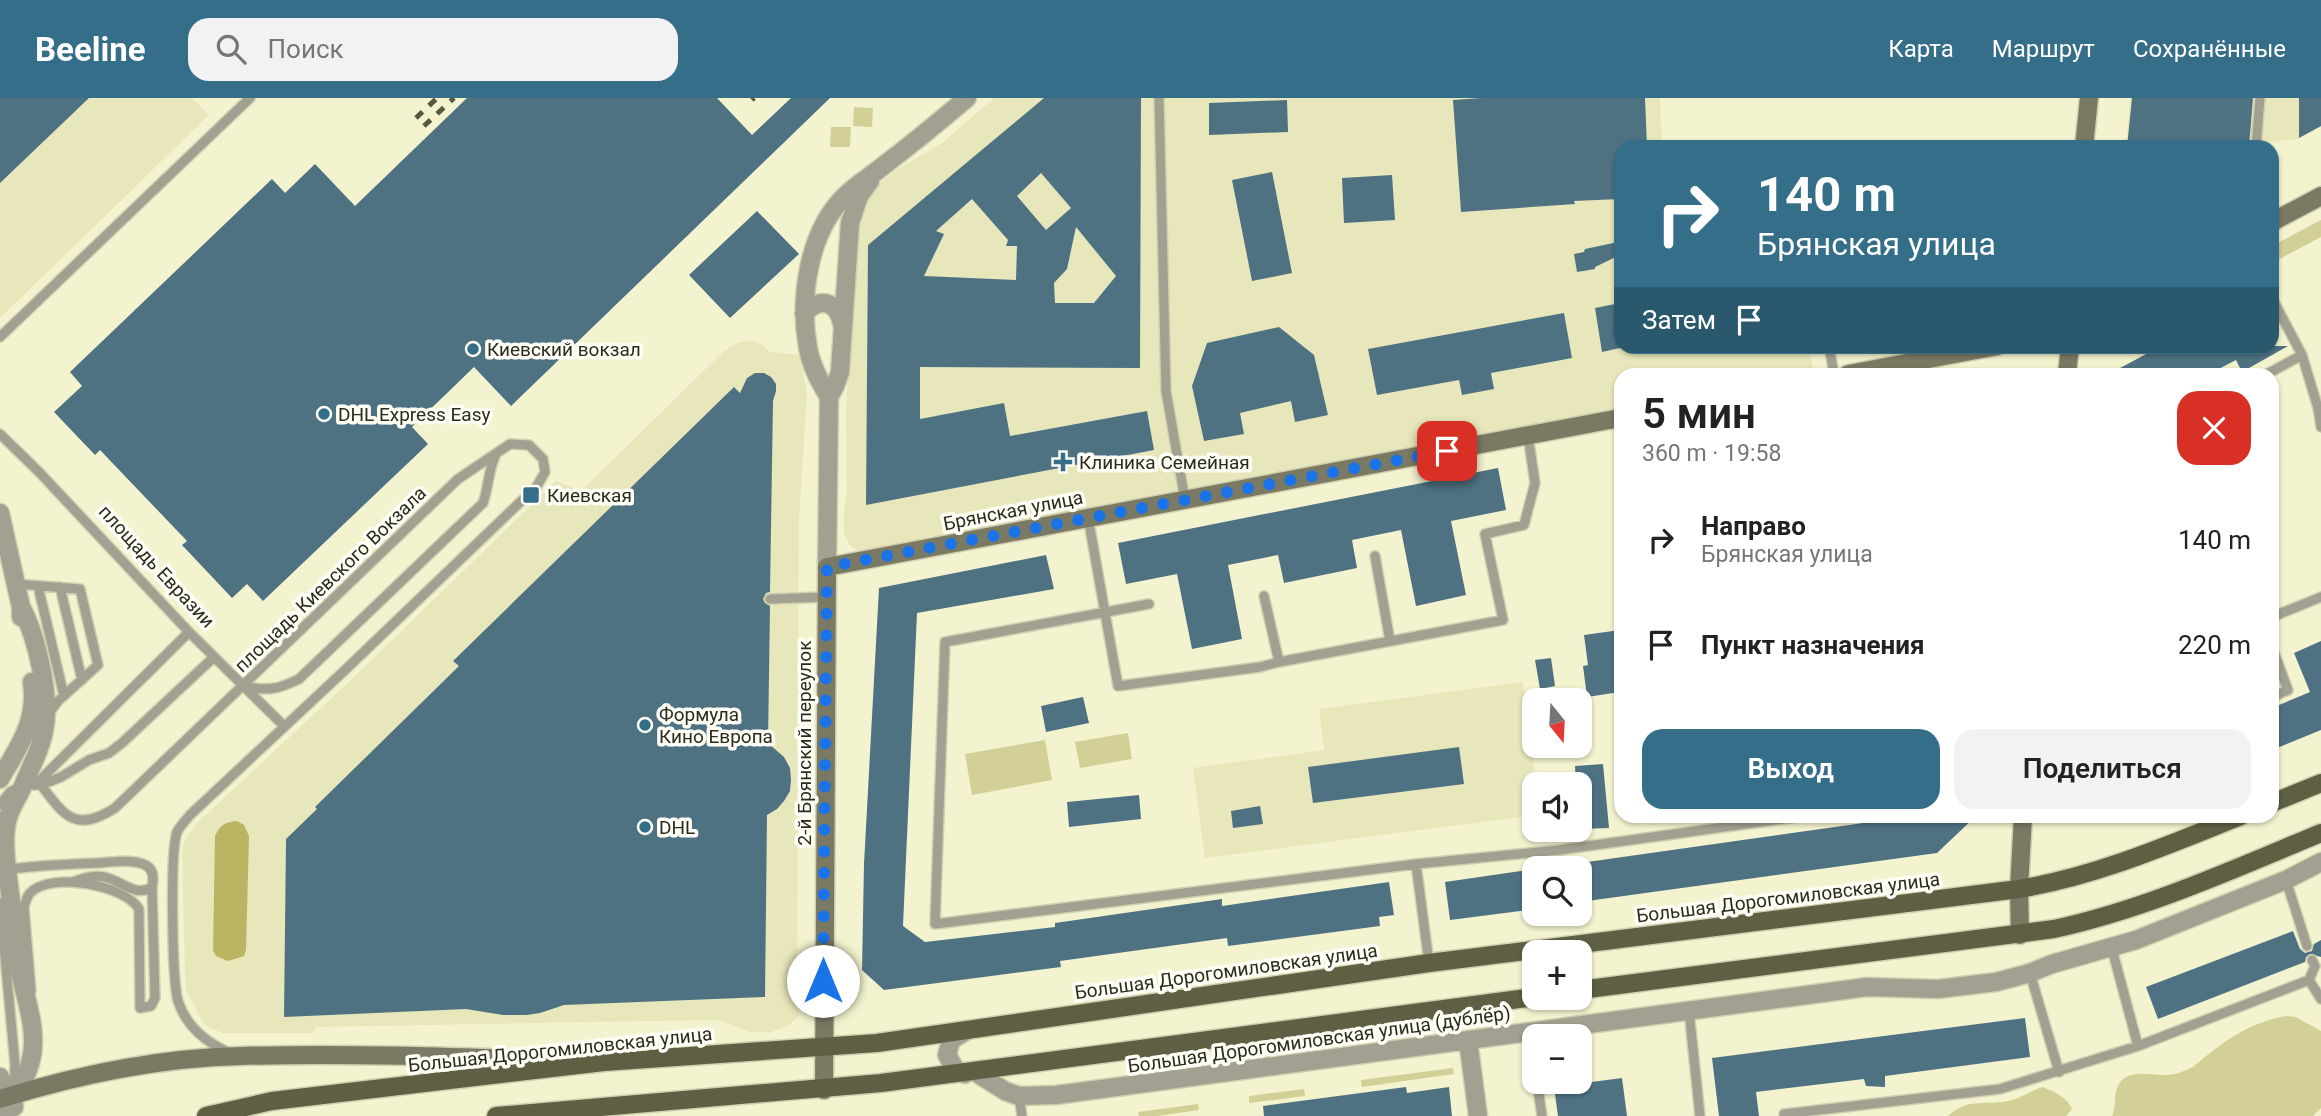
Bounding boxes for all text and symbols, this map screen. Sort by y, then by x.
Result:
search box [188,18,678,81]
text: Beeline [35,30,146,69]
icon: search [212,30,250,68]
text: Поиск [268,34,344,64]
text: Карта [1888,35,1954,63]
text: Маршрут [1992,35,2095,63]
text: Сохранённые [2133,35,2286,63]
text: 140 m [1757,166,1896,223]
icon: right [1642,168,1733,259]
text: Брянская улица [1757,225,1996,263]
icon: arrive [1730,301,1768,339]
text: Затем [1642,305,1716,335]
place label: Киевский вокзал [487,338,641,361]
marker: Киевский вокзал [465,341,481,357]
text: 5 мин [1642,389,1756,438]
button: close [2177,391,2251,465]
place label: DHL Express Easy [338,403,490,426]
marker: DHL Express Easy [316,406,332,422]
pin [1417,421,1477,481]
icon: arrive [1428,432,1466,470]
text: 360 m · 19:58 [1642,440,1781,467]
place label: Клиника Семейная [1079,451,1250,474]
marker: Клиника Семейная [1053,452,1073,472]
street label: площадь Киевского Вокзала [230,482,431,677]
place label: Киевская [547,484,632,507]
marker: Киевская [521,485,541,505]
street label: Брянская улица [941,486,1085,535]
street label: площадь Евразии [94,500,219,633]
text: Направо [1701,511,1806,541]
icon: right [1642,521,1680,559]
text: 140 m [2178,525,2251,555]
text: Брянская улица [1701,541,1873,568]
icon: arrive [1642,626,1680,664]
text: Пункт назначения [1701,630,1925,660]
text: 220 m [2178,630,2251,660]
street label: 2-й Брянский переулок [793,640,816,845]
north arrow [1522,688,1592,758]
map controls [1522,688,1592,1094]
place label: Формула Кино Европа [659,703,773,748]
marker: Формула Кино Европа [637,717,653,733]
button: Выход [1642,729,1940,809]
button: Поделиться [1954,729,2251,809]
button: sound [1522,772,1592,842]
place label: DHL [659,816,695,839]
marker: DHL [637,819,653,835]
button: search [1522,856,1592,926]
street label: Большая Дорогомиловская улица [1635,867,1941,928]
street label: Большая Дорогомиловская улица [1073,939,1379,1004]
button: + [1522,940,1592,1010]
position arrow [786,944,860,1018]
street label: Большая Дорогомиловская улица (дублёр) [1126,1001,1512,1078]
street label: Большая Дорогомиловская улица [407,1022,713,1077]
button: − [1522,1024,1592,1094]

